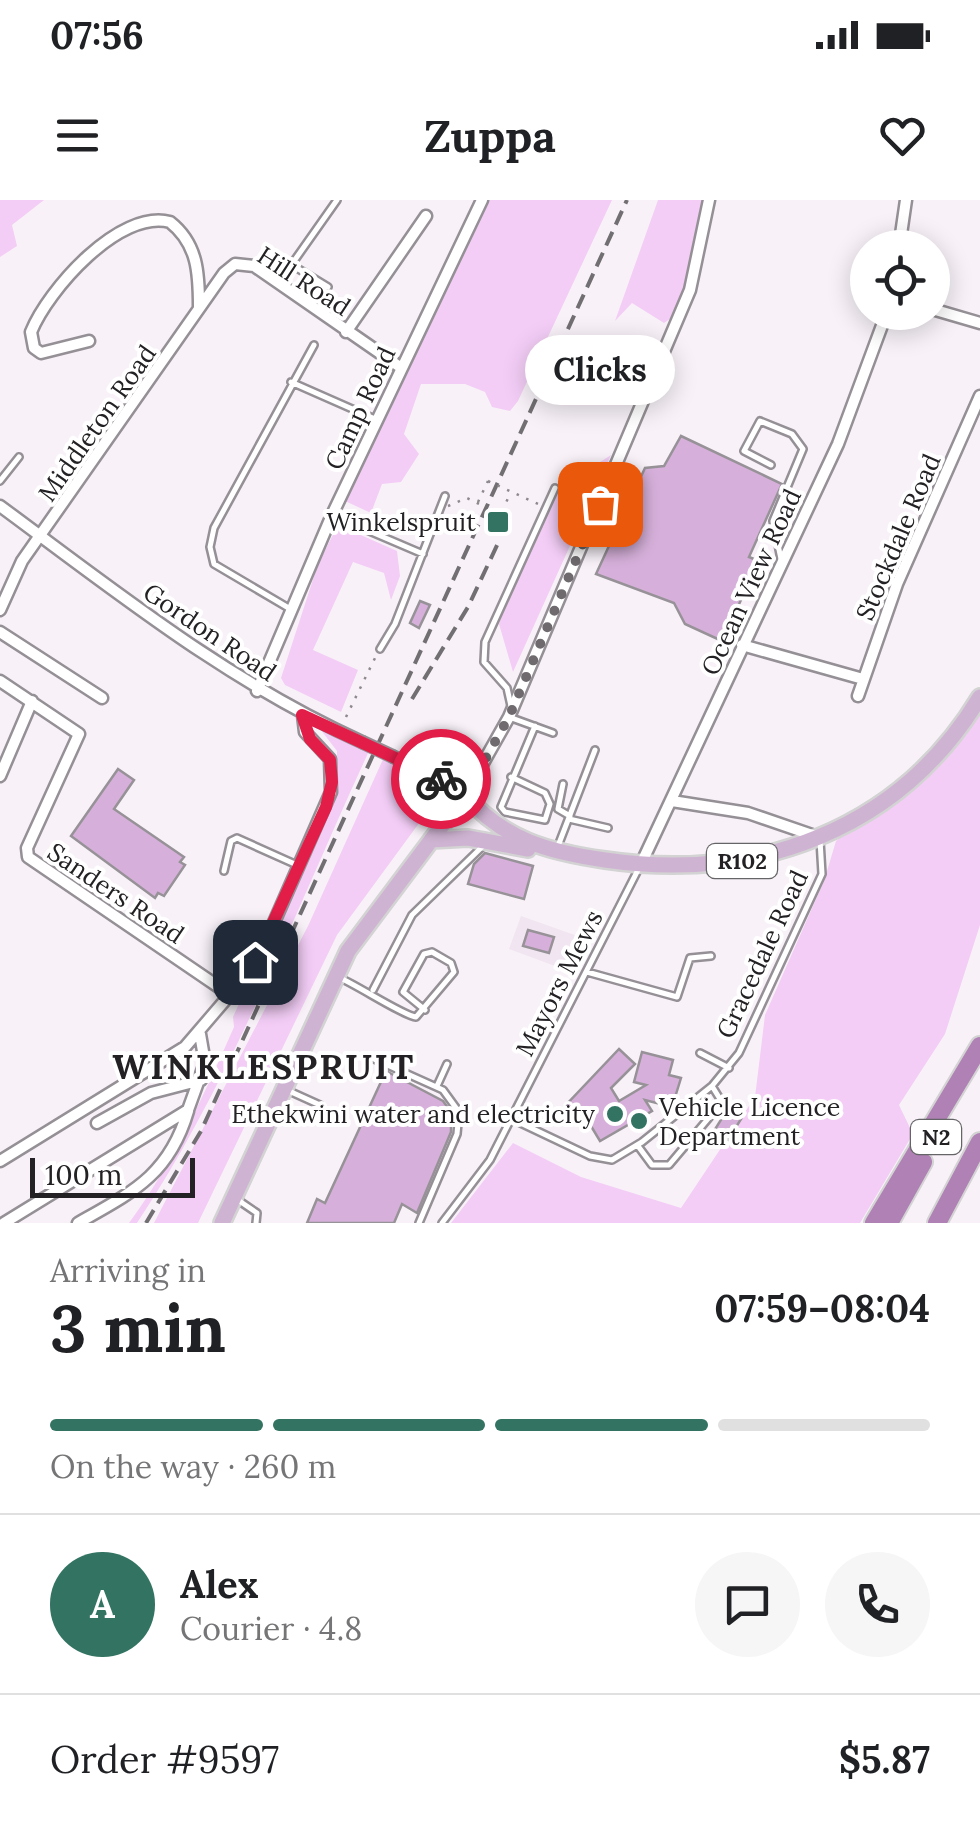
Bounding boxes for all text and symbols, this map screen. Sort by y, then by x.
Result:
text: 07:56 [50,11,144,59]
text: Zuppa [424,107,556,164]
icon: menu [50,108,105,163]
icon: heart [875,108,930,163]
map controls [850,230,950,330]
button: locate [850,230,950,330]
street label: Hill Road [251,239,357,323]
callout: Clicks [525,334,675,404]
street label: Middleton Road [31,338,163,508]
street label: Camp Road [318,341,402,475]
text: Clicks [553,349,647,390]
street label: Stockdale Road [849,449,947,625]
pin [558,462,643,547]
icon: bag [573,477,628,532]
street label: Ocean View Road [694,484,808,680]
place label: Winkelspruit [326,506,476,538]
marker: Winkelspruit [485,509,511,535]
street label: Gordon Road [137,576,283,688]
courier [391,729,491,829]
icon: bike [414,752,469,807]
street label: Sanders Road [42,836,190,950]
road number: R102 [707,844,777,878]
street label: Gracedale Road [709,865,815,1043]
street label: Mayors Mews [508,904,610,1062]
pin [213,920,298,1005]
icon: home [228,935,283,990]
district label: WINKLESPRUIT [112,1044,416,1089]
place label: Vehicle Licence Department [658,1091,840,1152]
place label: Ethekwini water and electricity [231,1098,596,1130]
marker: Ethekwini water and electricity [604,1103,626,1125]
marker: Vehicle Licence Department [628,1110,650,1132]
road number: N2 [911,1120,961,1154]
scale bar [30,1153,195,1198]
text: 100 m [45,1157,122,1193]
text: Arriving in [50,1250,206,1291]
text: 07:59–08:04 [714,1284,930,1332]
text: 3 min [50,1287,226,1370]
text: On the way · 260 m [50,1446,336,1487]
button: chat [695,1552,800,1657]
button: phone [825,1552,930,1657]
text: Alex [180,1560,259,1608]
text: A [90,1580,115,1628]
text: Courier · 4.8 [180,1608,362,1649]
text: Order #9597 [50,1735,279,1783]
text: $5.87 [839,1735,930,1783]

